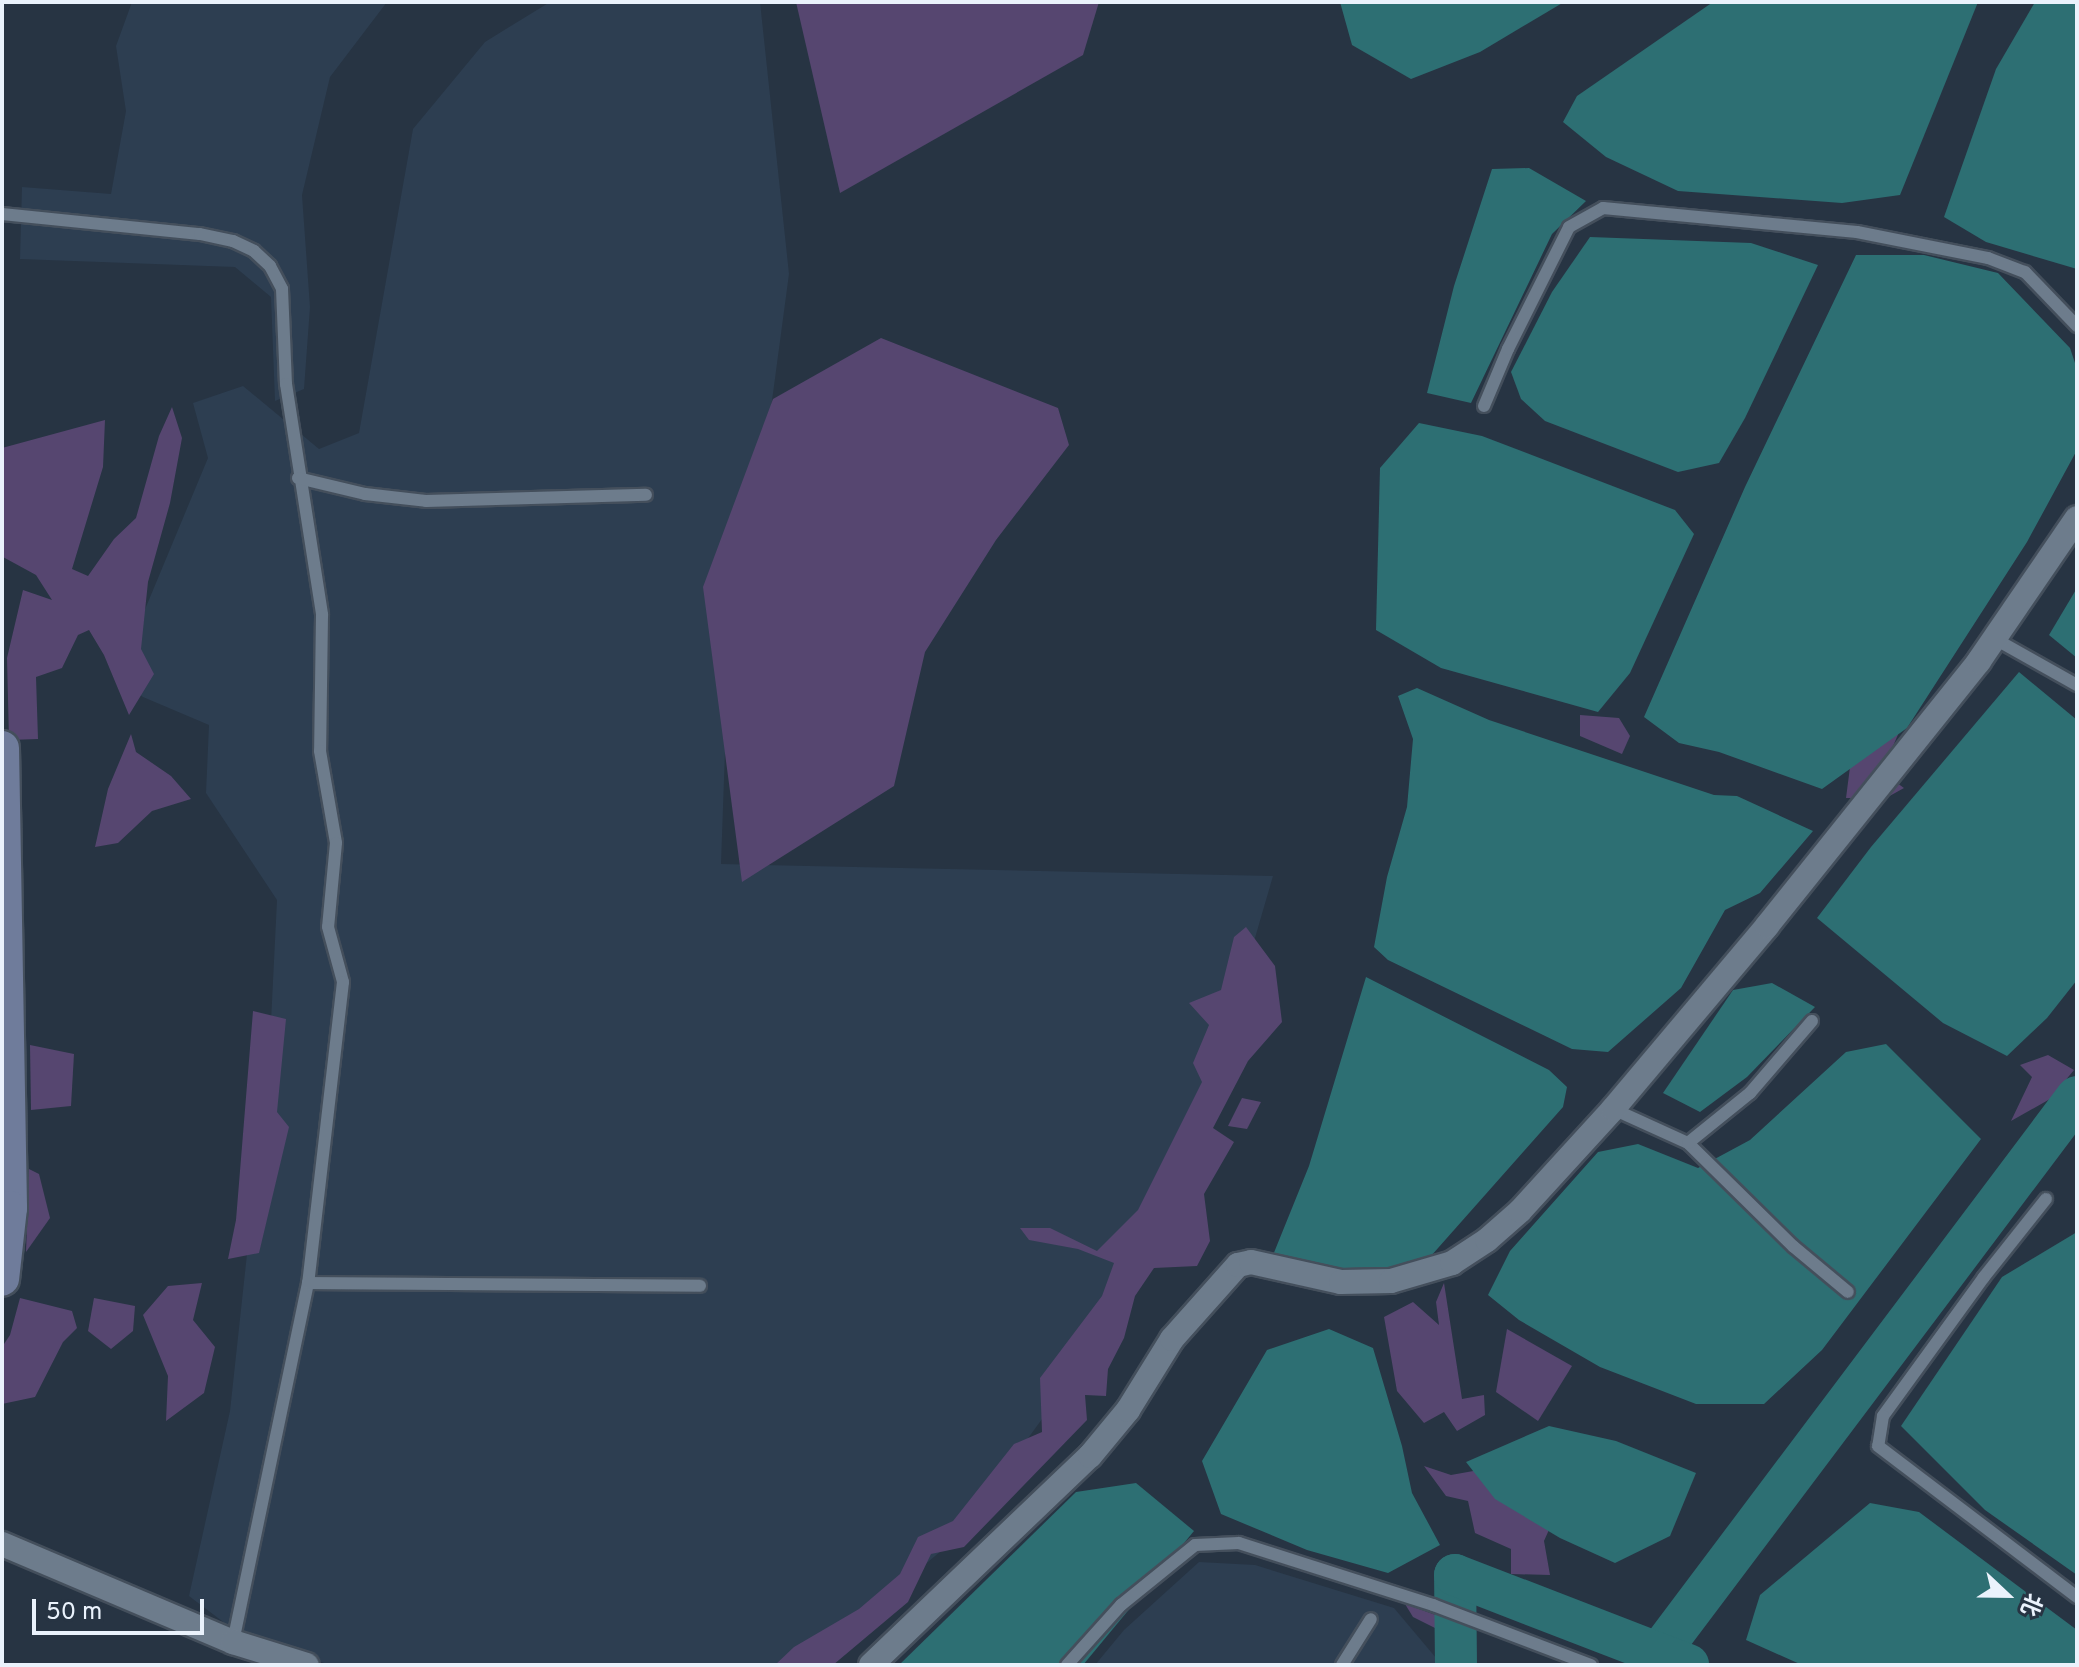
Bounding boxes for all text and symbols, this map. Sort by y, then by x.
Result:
north arrow [1967,1555,2047,1635]
scale bar [36,1583,208,1633]
text: 北 [2013,1589,2046,1619]
text: 50 m [46,1598,102,1628]

